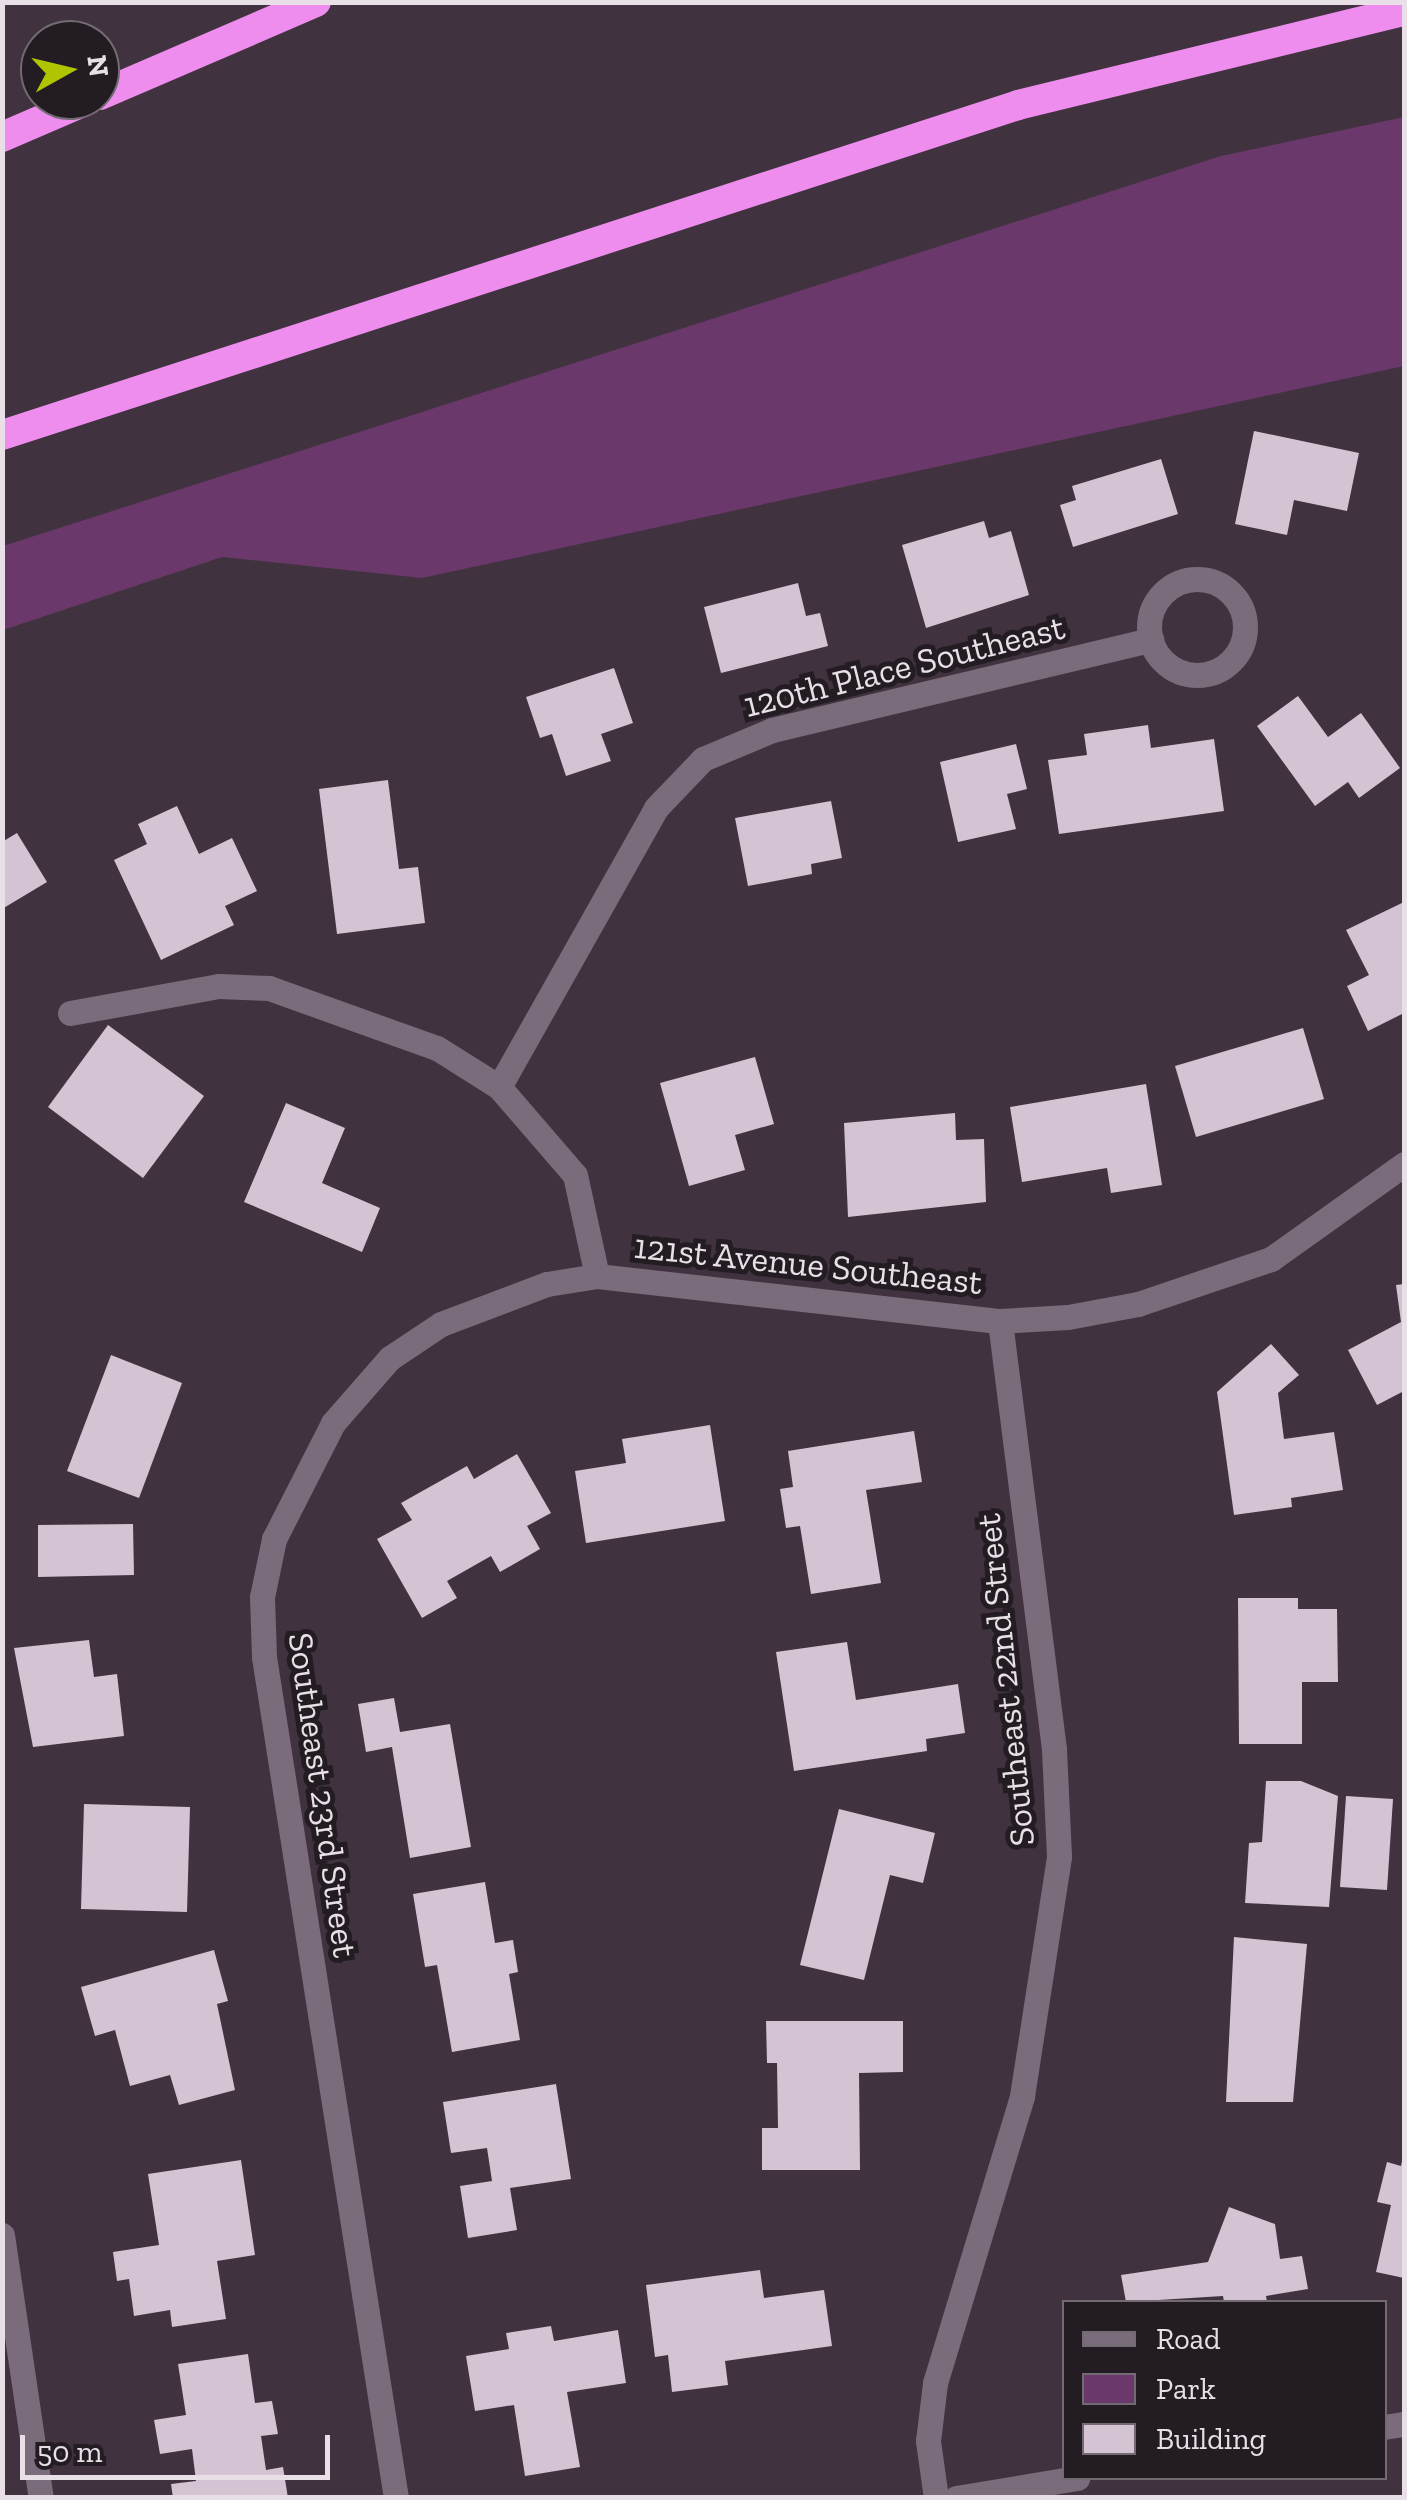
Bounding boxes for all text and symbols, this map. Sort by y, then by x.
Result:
north arrow [20,20,120,120]
text: N [80,53,116,79]
street label: 120th Place Southeast [739,606,1069,726]
street label: 121st Avenue Southeast [631,1225,985,1303]
street label: Southeast 22nd Street [967,1512,1043,1848]
street label: Southeast 23rd Street [279,1630,367,1960]
legend [1062,2300,1387,2480]
text: Road [1156,2321,1221,2357]
text: Park [1156,2371,1216,2407]
scale bar [25,2415,335,2477]
text: Building [1156,2421,1266,2457]
text: 50 m [37,2434,102,2470]

